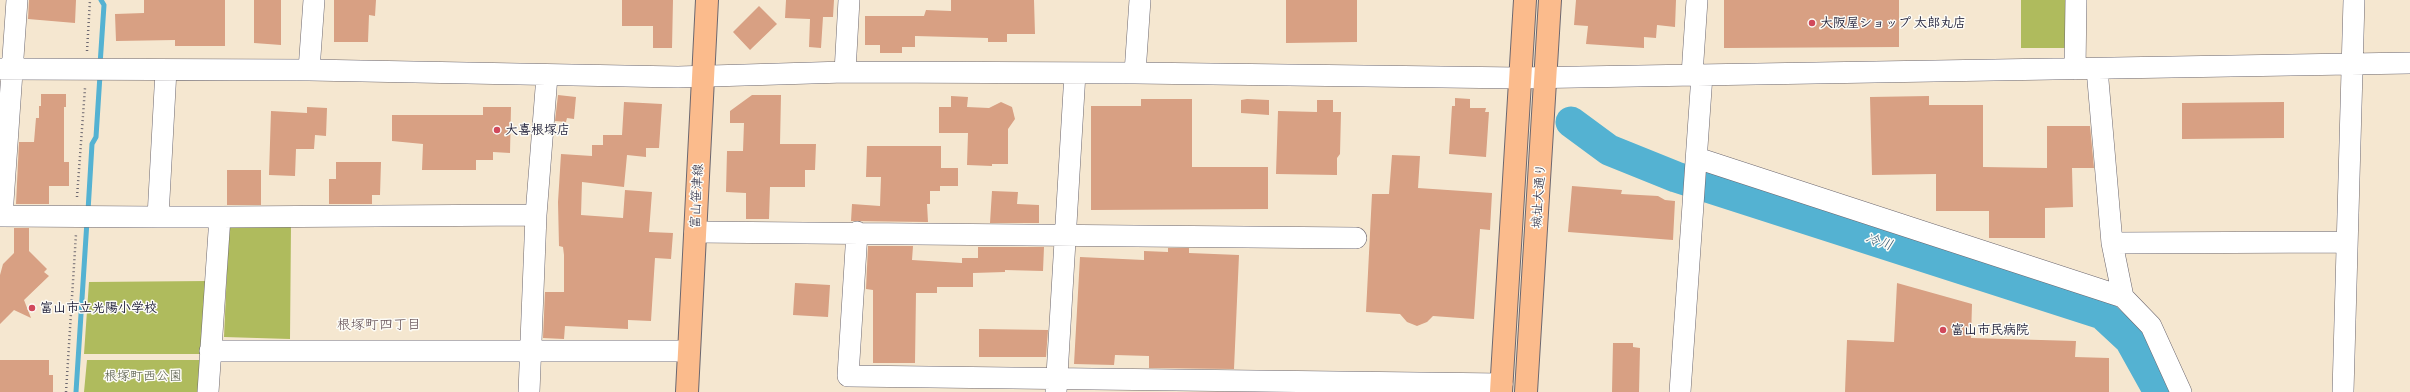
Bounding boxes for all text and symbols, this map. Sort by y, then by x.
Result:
place label: 大阪屋ショップ 太郎丸店 [1820,15,1966,31]
marker: 大阪屋ショップ 太郎丸店 [1807,18,1817,28]
place label: 大喜根塚店 [505,122,570,138]
marker: 大喜根塚店 [492,125,502,135]
street label: 富山笹津線 [688,163,706,229]
street label: 城址大通り [1529,163,1549,229]
water label: 冷川 [1863,230,1895,254]
place label: 富山市立光陽小学校 [40,300,157,316]
marker: 富山市立光陽小学校 [27,303,37,313]
district label: 根塚町四丁目 [337,317,421,333]
place label: 富山市民病院 [1951,322,2029,338]
marker: 富山市民病院 [1938,325,1948,335]
park label: 根塚町西公園 [104,368,182,384]

